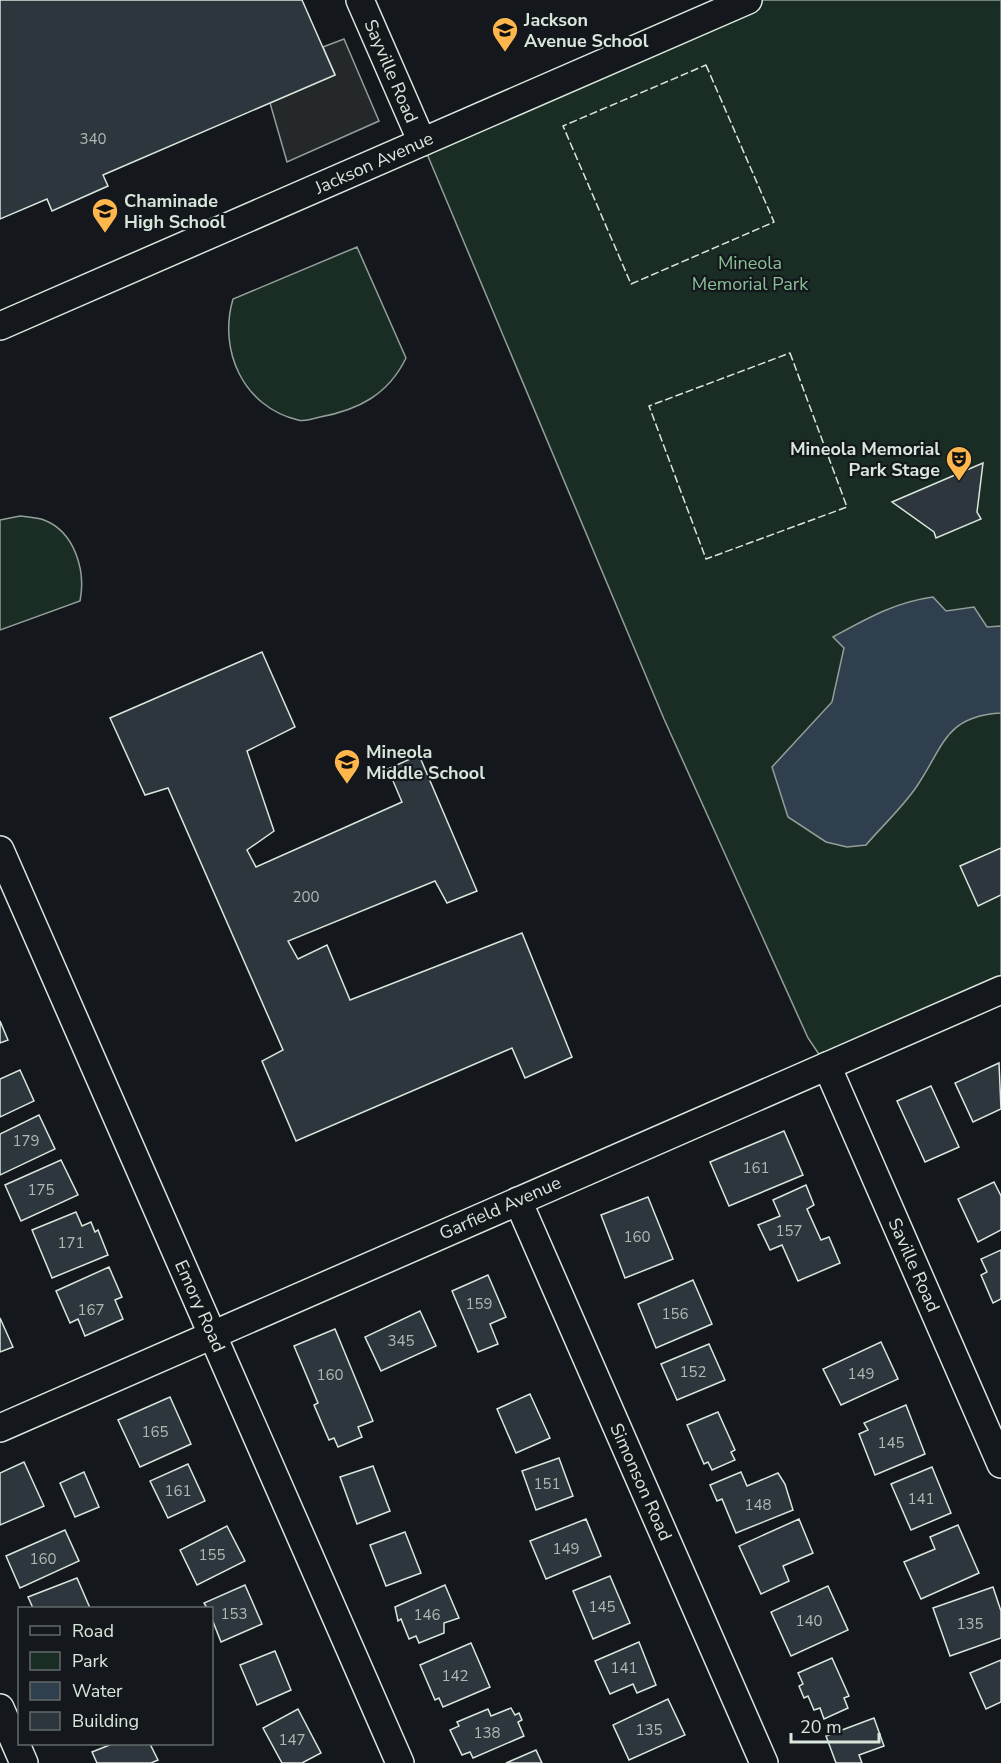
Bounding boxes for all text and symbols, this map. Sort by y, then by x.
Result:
place label: Jackson Avenue School [523,8,649,53]
school or university icon: Jackson Avenue School [490,15,520,53]
street label: Sayville Road [358,16,424,126]
street label: Jackson Avenue [310,126,437,200]
house number: 340 [79,129,107,149]
place label: Chaminade High School [124,189,226,234]
school or university icon: Chaminade High School [90,196,120,234]
park label: Mineola Memorial Park [692,251,809,296]
place label: Mineola Memorial Park Stage [790,437,940,482]
theatre icon: Mineola Memorial Park Stage [944,444,974,482]
place label: Mineola Middle School [366,740,485,785]
school or university icon: Mineola Middle School [332,747,362,785]
house number: 200 [292,887,320,907]
house number: 179 [12,1131,40,1151]
house number: 161 [742,1158,770,1178]
street label: Garfield Avenue [435,1170,565,1246]
house number: 175 [27,1180,55,1200]
street label: Saville Road [883,1214,945,1316]
house number: 157 [775,1221,803,1241]
house number: 160 [623,1227,651,1247]
house number: 171 [57,1233,85,1253]
street label: Emory Road [169,1256,231,1356]
house number: 159 [465,1294,493,1314]
house number: 167 [77,1300,105,1320]
house number: 156 [661,1304,689,1324]
house number: 345 [387,1331,415,1351]
house number: 152 [679,1362,707,1382]
house number: 149 [847,1364,875,1384]
house number: 160 [316,1365,344,1385]
street label: Simonson Road [604,1419,678,1545]
house number: 165 [141,1422,169,1442]
house number: 145 [877,1433,905,1453]
house number: 151 [533,1474,561,1494]
house number: 161 [164,1481,192,1501]
house number: 141 [907,1489,935,1509]
house number: 148 [744,1495,772,1515]
house number: 149 [552,1539,580,1559]
house number: 155 [198,1545,226,1565]
house number: 160 [29,1549,57,1569]
house number: 145 [588,1597,616,1617]
house number: 153 [220,1604,248,1624]
house number: 146 [413,1605,441,1625]
legend [18,1607,213,1745]
house number: 140 [795,1611,823,1631]
house number: 135 [956,1614,984,1634]
text: Road [72,1619,114,1643]
text: Park [72,1649,109,1673]
house number: 141 [610,1658,638,1678]
house number: 142 [441,1666,469,1686]
text: Water [72,1679,123,1703]
scale bar [791,1706,880,1744]
text: Building [72,1709,139,1733]
text: 20 m [800,1715,842,1739]
house number: 135 [635,1720,663,1740]
house number: 138 [473,1723,501,1743]
house number: 147 [278,1730,306,1750]

